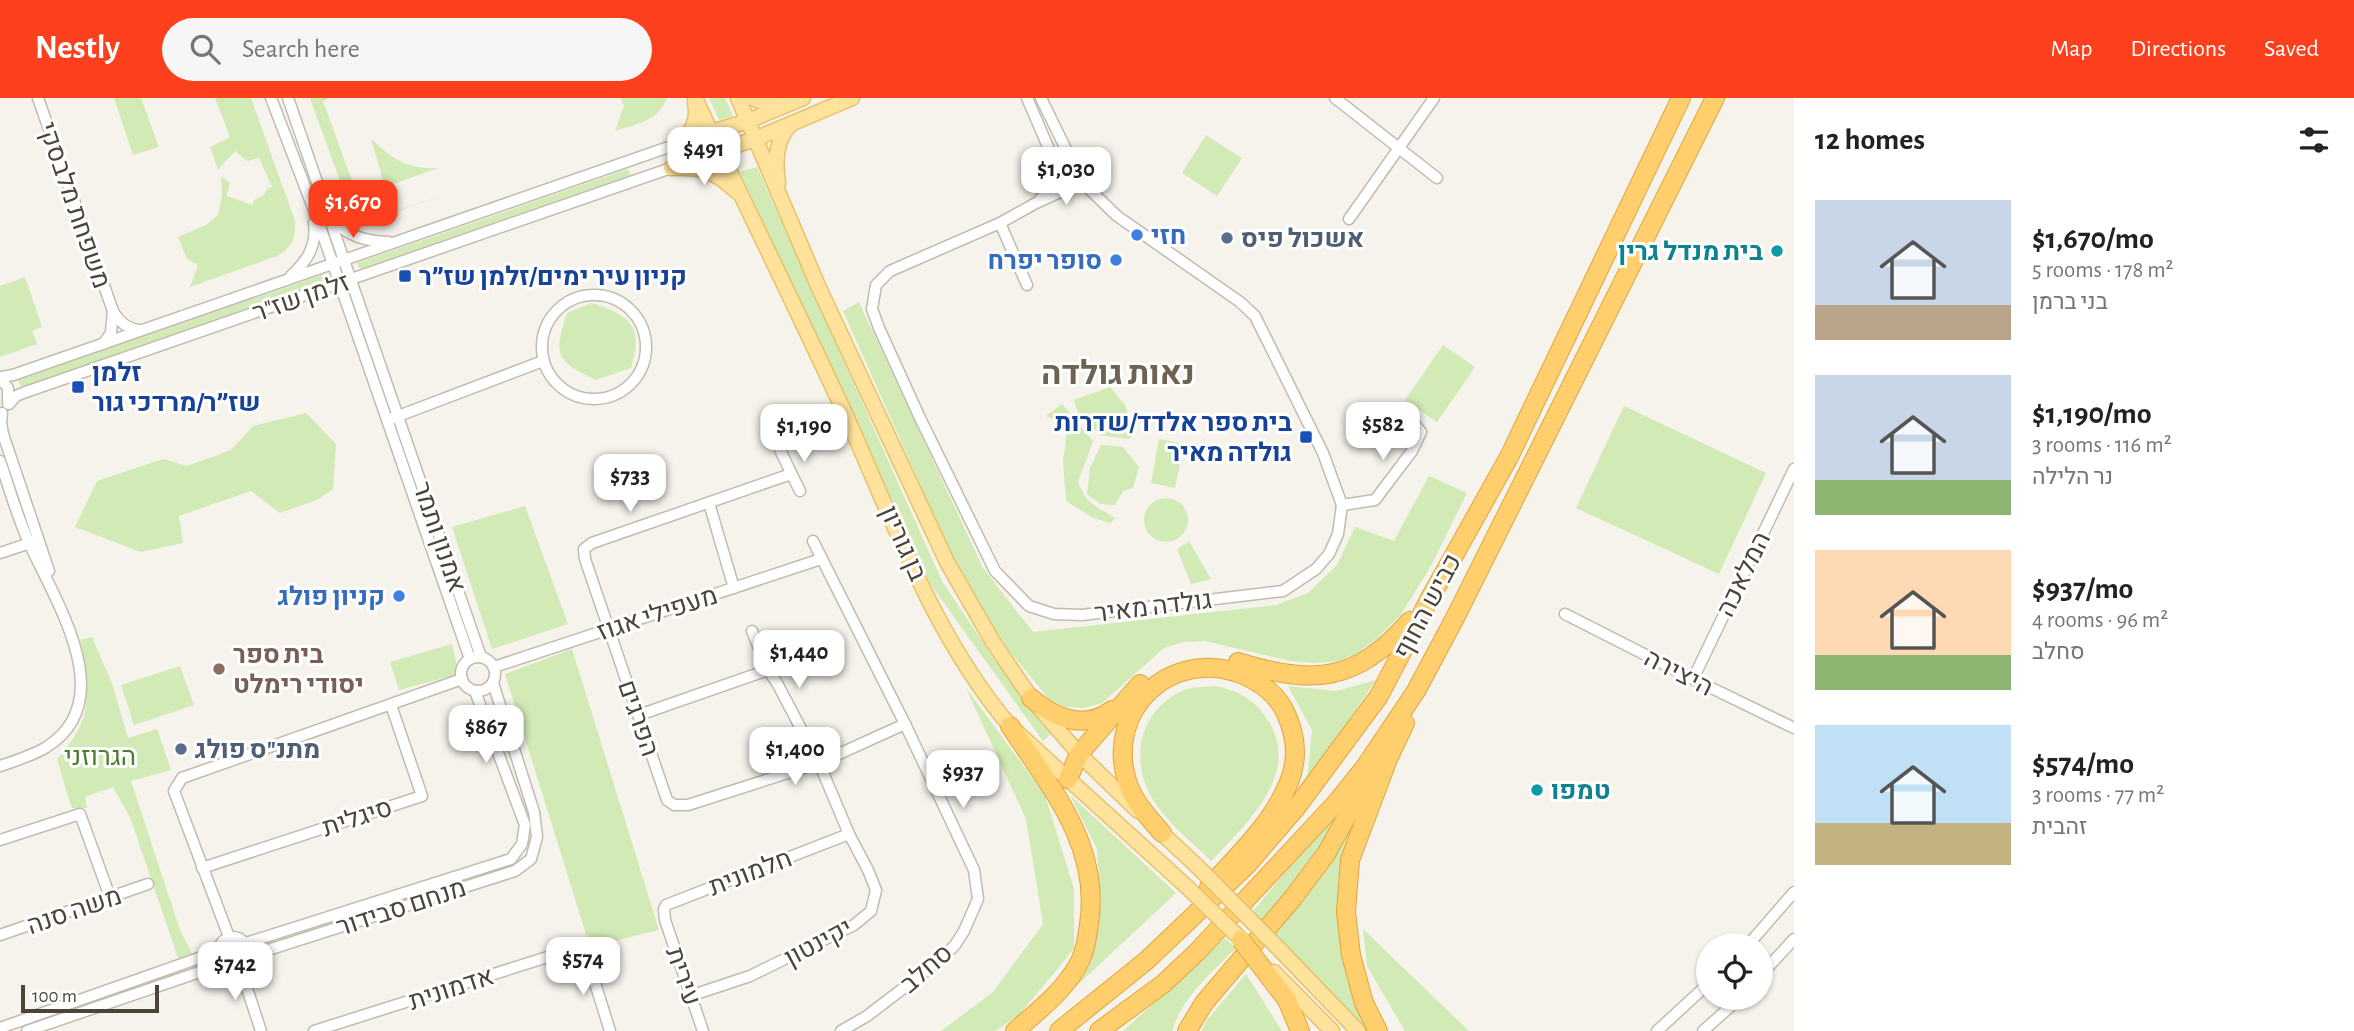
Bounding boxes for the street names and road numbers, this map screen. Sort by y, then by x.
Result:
street label: משפחת מלבסקי [33,119,115,292]
street label: זלמן שז"ר [249,269,353,327]
street label: אמנון ותמר [408,479,470,596]
street label: בן גוריון [875,502,931,585]
street label: המלאכה [1712,528,1776,621]
street label: כביש החוף [1389,550,1466,663]
street label: מעפילי אגוז [594,582,721,646]
street label: גולדה מאיר [1093,587,1213,627]
street label: היצירה [1640,645,1717,701]
street label: הפרגים [613,677,663,760]
street label: סיגלית [319,794,396,841]
street label: חלמונית [705,845,796,901]
street label: מנחם סבידור [333,875,469,941]
street label: משה סנה [24,883,125,939]
street label: יקינטון [780,914,857,971]
street label: סחלב [896,939,958,998]
street label: עירית [661,944,705,1009]
street label: אדמונית [405,963,497,1015]

